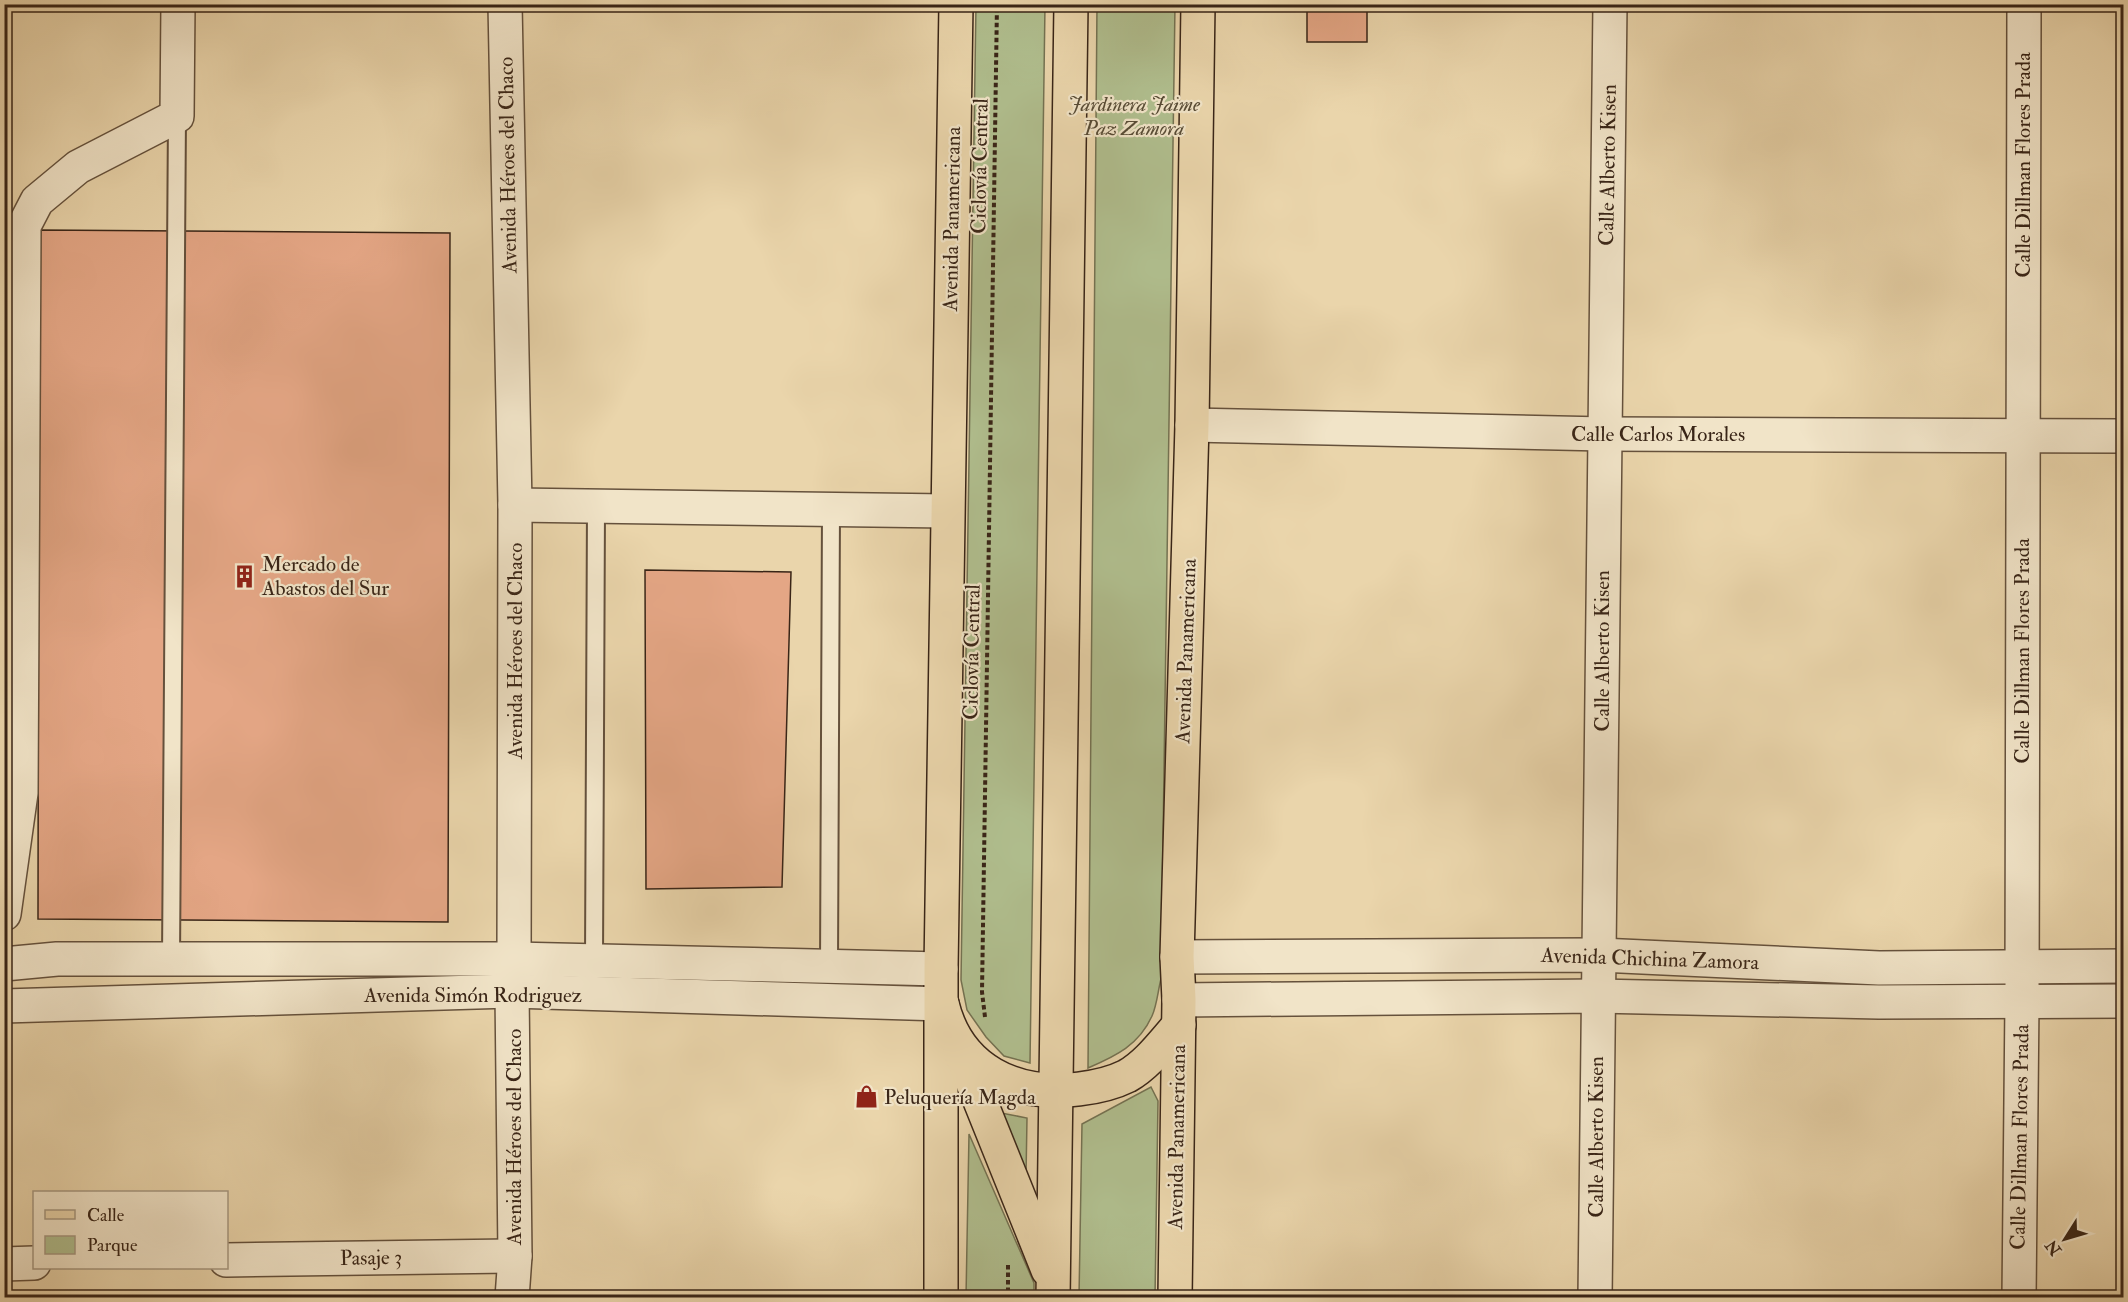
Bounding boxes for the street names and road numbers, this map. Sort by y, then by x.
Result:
street label: Calle Dillman Flores Prada [2010,52,2037,278]
street label: Avenida Héroes del Chaco [493,56,523,275]
street label: Calle Alberto Kisen [1593,84,1623,246]
street label: Ciclovía Central [965,97,995,234]
street label: Avenida Panamericana [937,126,967,313]
street label: Calle Carlos Morales [1571,421,1745,448]
street label: Calle Dillman Flores Prada [2009,538,2036,764]
street label: Avenida Héroes del Chaco [502,543,529,760]
street label: Avenida Panamericana [1169,558,1203,745]
street label: Calle Alberto Kisen [1589,570,1616,732]
street label: Ciclovía Central [957,583,987,720]
street label: Avenida Chichina Zamora [1540,942,1760,976]
street label: Avenida Simón Rodriguez [363,982,582,1009]
street label: Calle Dillman Flores Prada [2005,1024,2035,1250]
street label: Avenida Héroes del Chaco [501,1029,528,1246]
street label: Avenida Panamericana [1162,1044,1192,1231]
street label: Calle Alberto Kisen [1583,1056,1610,1218]
street label: Pasaje 3 [340,1244,402,1272]

